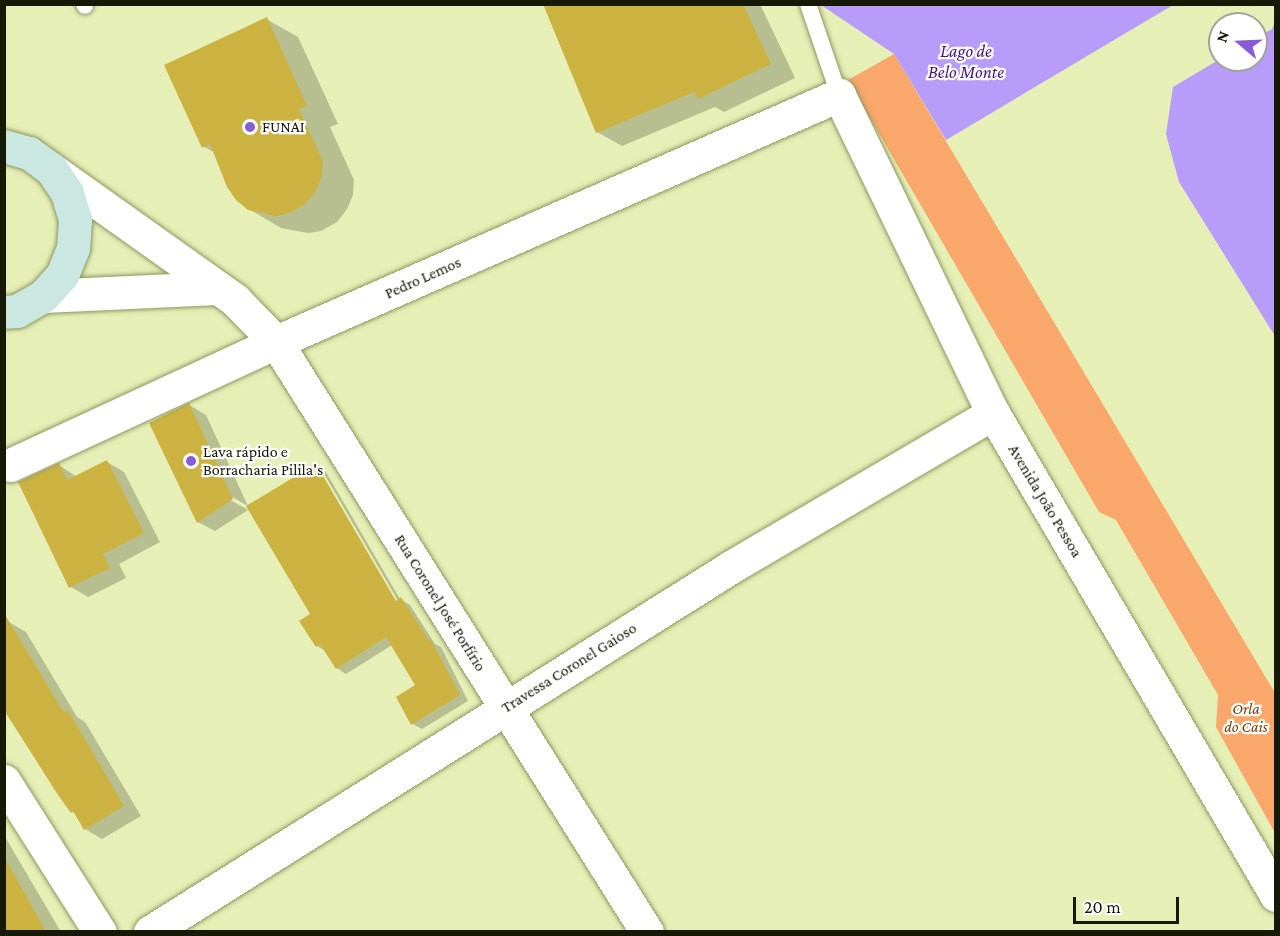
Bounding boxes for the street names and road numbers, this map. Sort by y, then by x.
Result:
street label: Pedro Lemos [382,253,464,303]
street label: Avenida João Pessoa [1004,441,1086,561]
street label: Rua Coronel José Porfírio [390,531,490,675]
street label: Travessa Coronel Gaioso [498,619,640,717]

